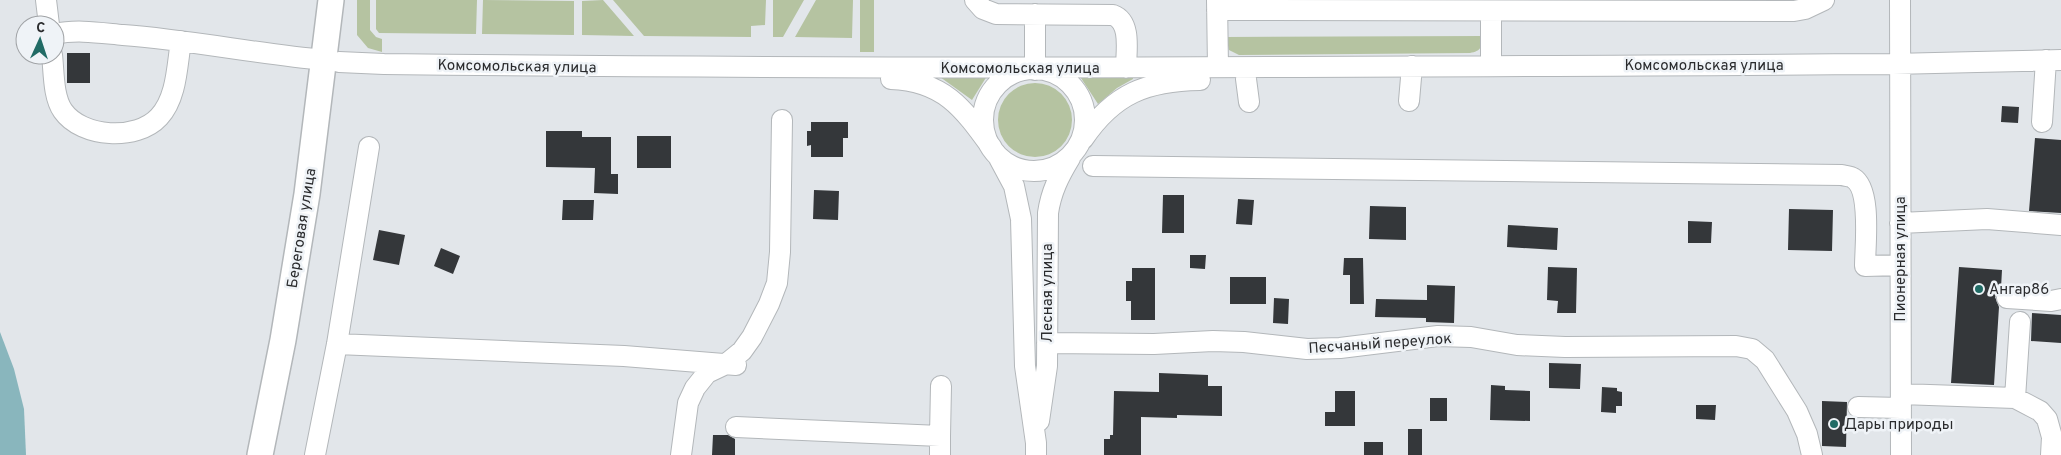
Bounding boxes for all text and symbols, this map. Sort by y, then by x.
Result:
north arrow [15,15,65,65]
text: С [36,20,46,37]
street label: Комсомольская улица [437,57,597,78]
street label: Комсомольская улица [1624,57,1784,76]
street label: Комсомольская улица [940,60,1100,79]
street label: Береговая улица [284,167,321,290]
street label: Пионерная улица [1892,196,1911,322]
street label: Лесная улица [1039,243,1058,343]
place label: Ангар86 [1989,281,2049,300]
marker: Ангар86 [1973,283,1985,295]
street label: Песчаный переулок [1308,330,1452,359]
place label: Дары природы [1844,416,1954,435]
marker: Дары природы [1828,418,1840,430]

